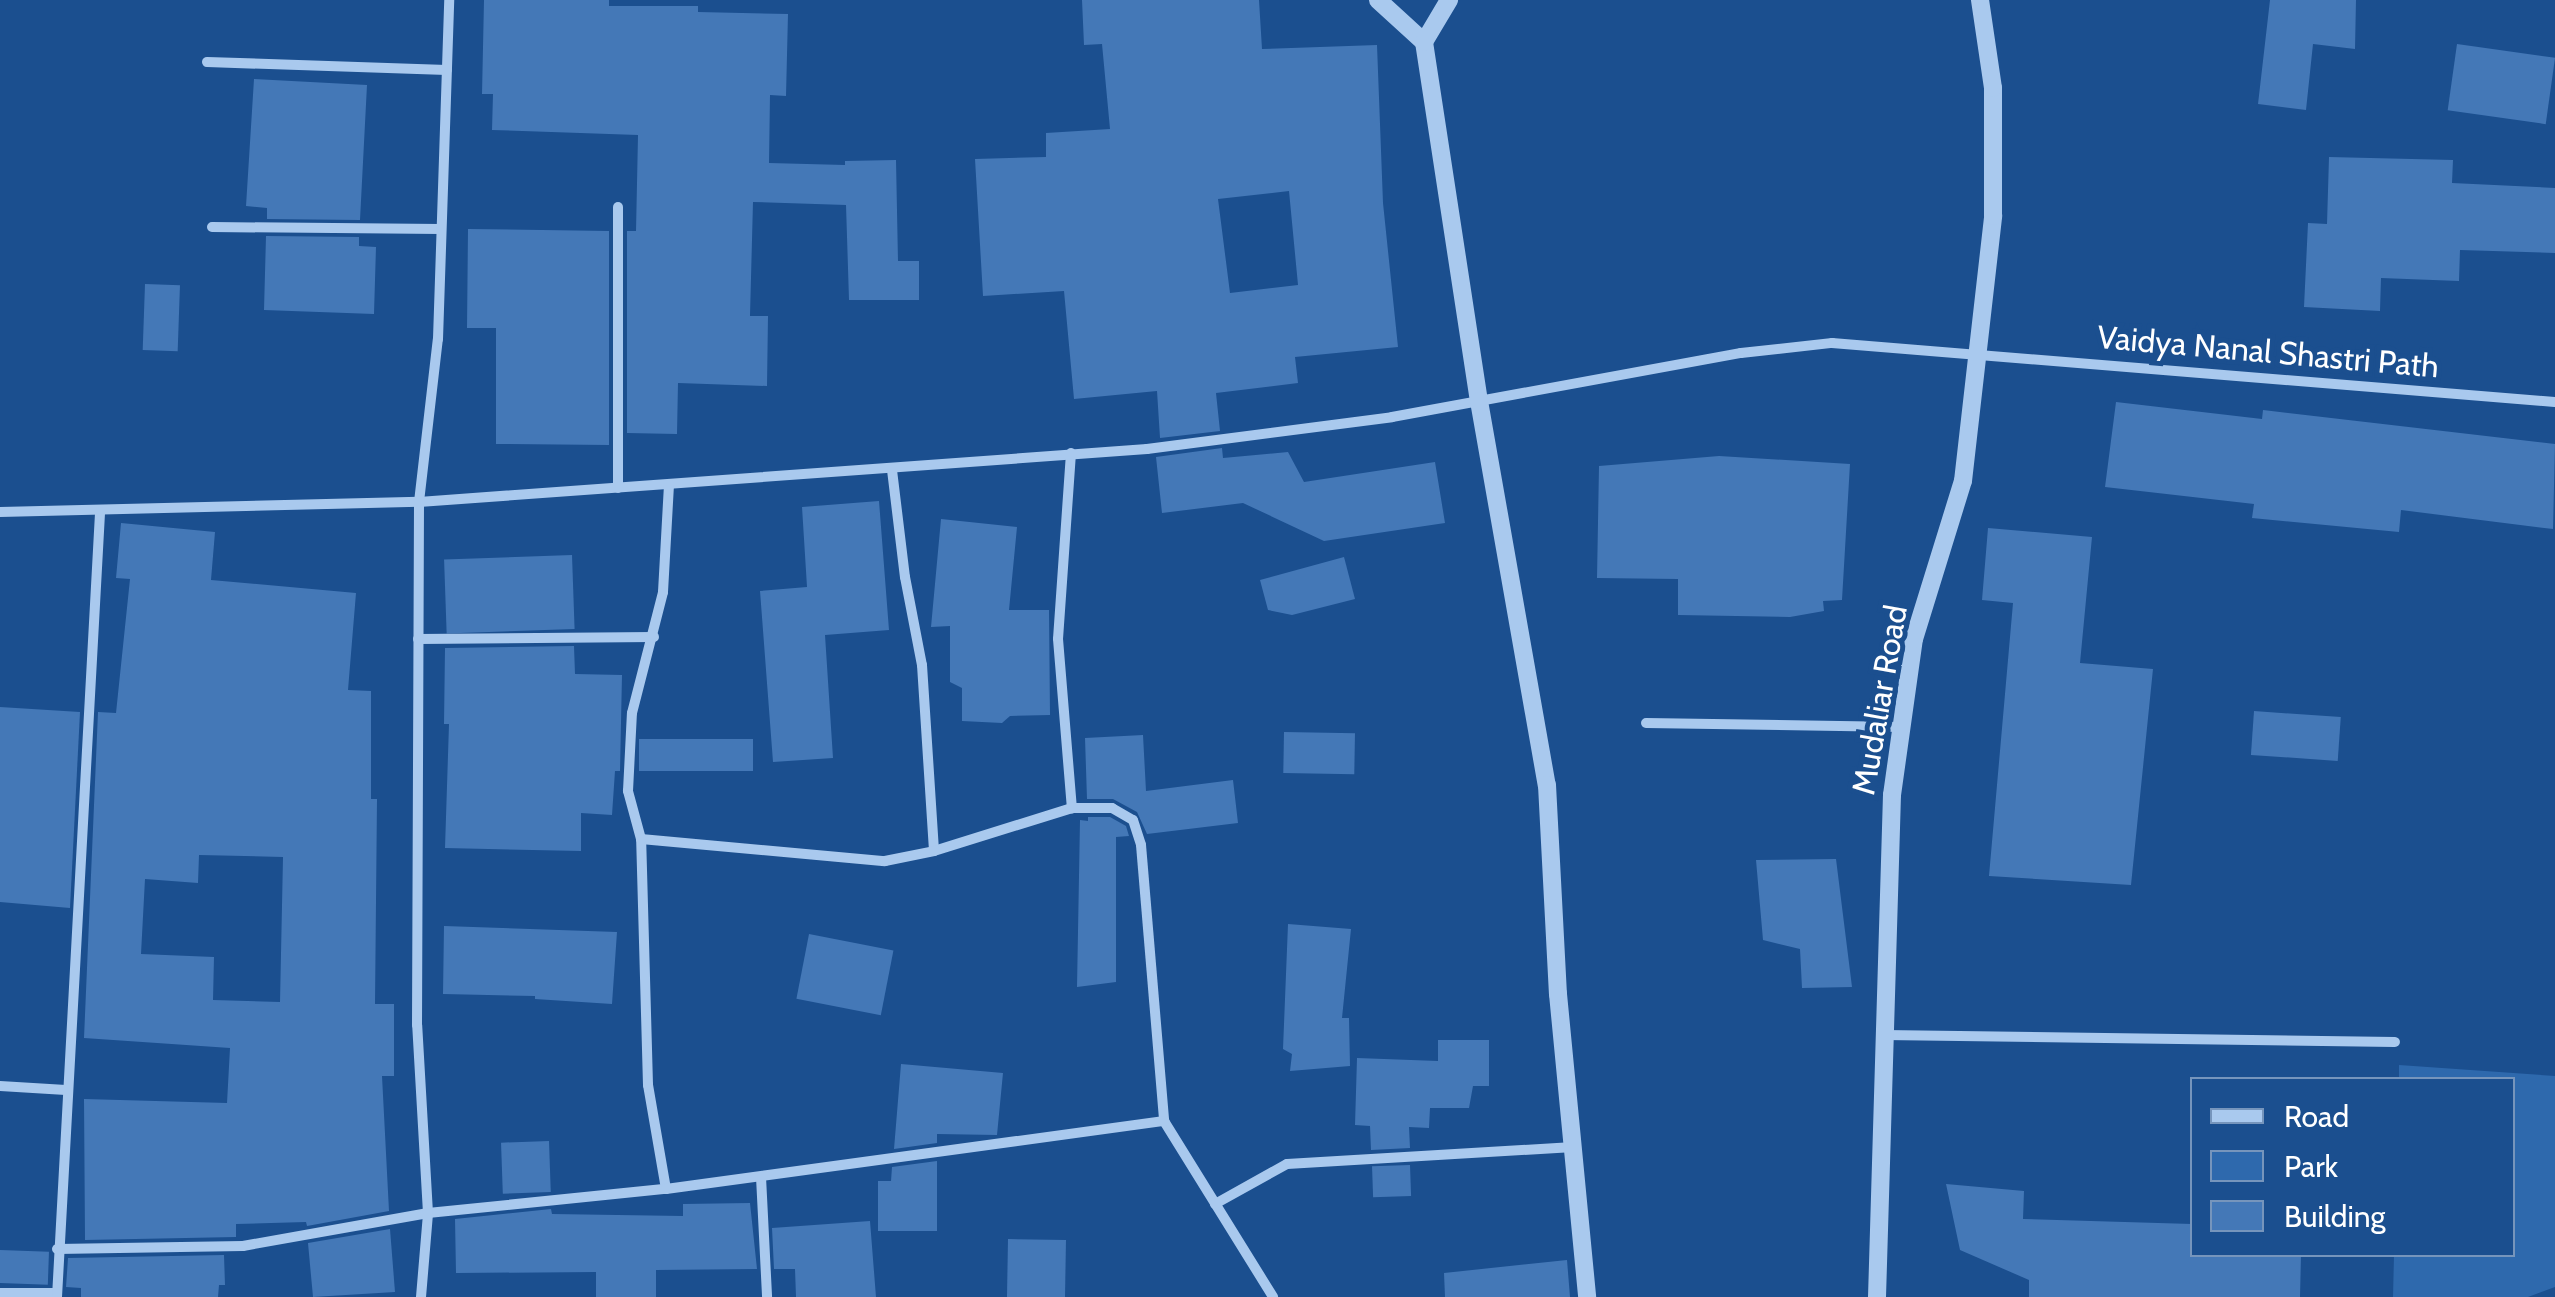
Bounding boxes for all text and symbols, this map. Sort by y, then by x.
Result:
street label: Vaidya Nanal Shastri Path [2096,318,2440,386]
street label: Mudaliar Road [1844,602,1916,798]
legend [2190,1077,2515,1257]
text: Road [2284,1098,2349,1135]
text: Park [2284,1148,2338,1185]
text: Building [2284,1198,2386,1235]

